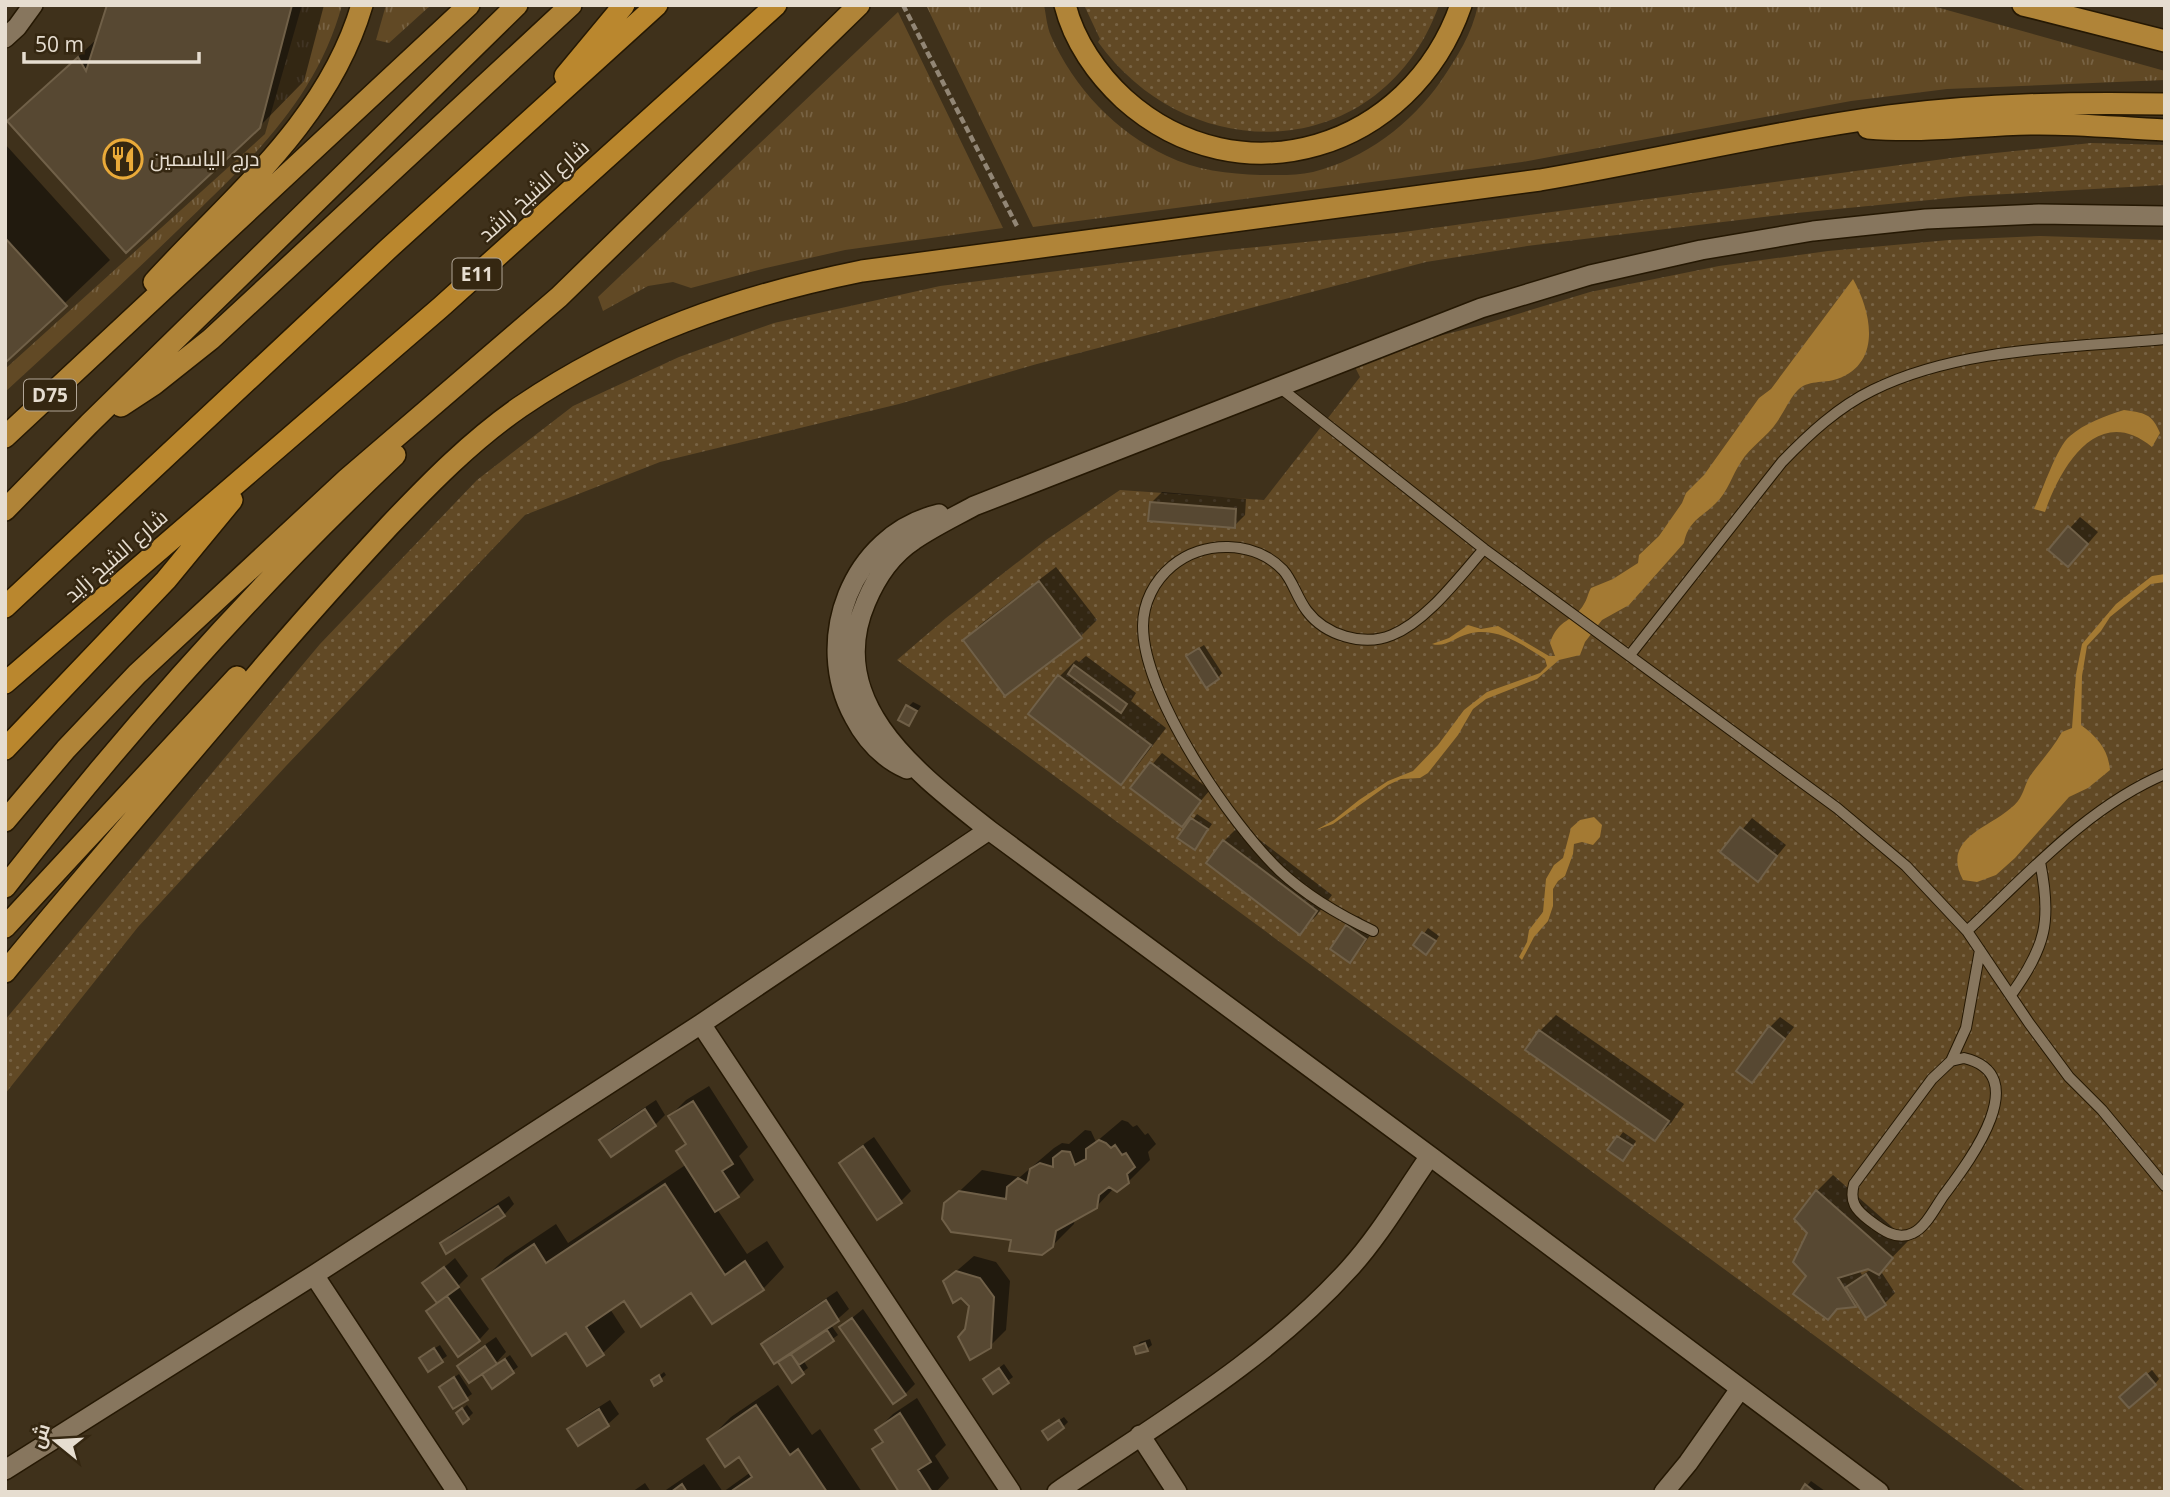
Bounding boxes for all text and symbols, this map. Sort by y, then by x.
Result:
scale bar [24,21,200,65]
text: 50 m [35,30,84,58]
street label: شارع الشيخ راشد [472,133,595,248]
restaurant icon: درج الياسمين [102,138,144,180]
place label: درج الياسمين [150,144,260,173]
road number: E11 [452,258,502,290]
road number: D75 [24,380,76,410]
street label: شارع الشيخ زايد [58,503,174,609]
north arrow [21,1406,91,1476]
text: ش [24,1420,56,1451]

